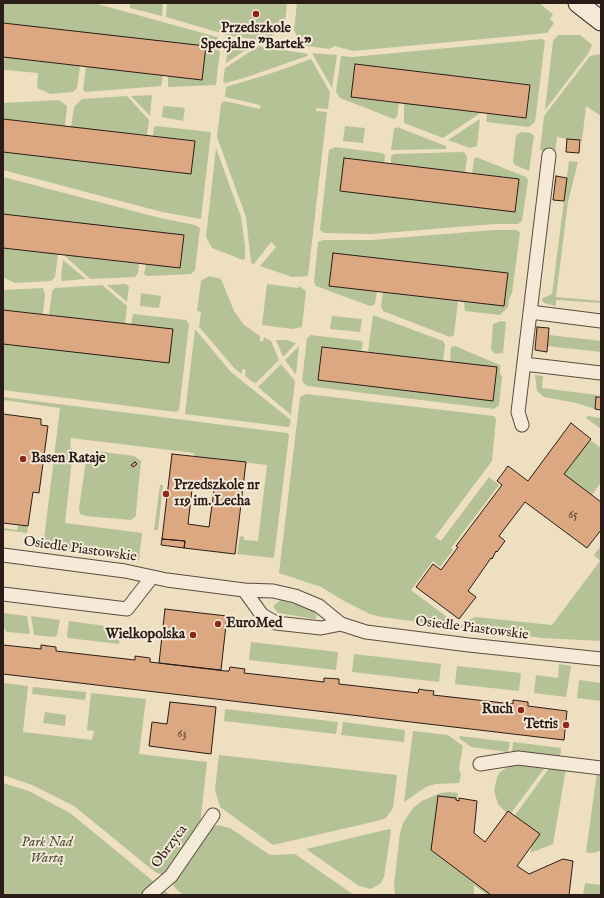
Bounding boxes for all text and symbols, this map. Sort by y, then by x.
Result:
marker: Przedszkole Specjalne "Bartek" [251,9,261,19]
place label: Przedszkole Specjalne "Bartek" [201,21,311,54]
place label: Basen Rataje [31,451,105,467]
marker: Basen Rataje [18,454,28,464]
place label: Przedszkole nr 119 im. Lecha [174,478,260,510]
marker: Przedszkole nr 119 im. Lecha [161,489,171,499]
house number: 65 [568,509,578,523]
street label: Osiedle Piastowskie [22,534,138,566]
street label: Osiedle Piastowskie [414,614,530,644]
place label: EuroMed [226,616,282,632]
marker: EuroMed [213,619,223,629]
place label: Wielkopolska [105,627,185,643]
marker: Wielkopolska [188,630,198,640]
place label: Ruch [482,702,513,718]
marker: Ruch [516,705,526,715]
place label: Tetris [524,717,558,733]
marker: Tetris [561,720,571,730]
house number: 63 [177,728,187,742]
street label: Obrzyca [148,822,192,872]
park label: Park Nad Wartą [21,835,73,868]

